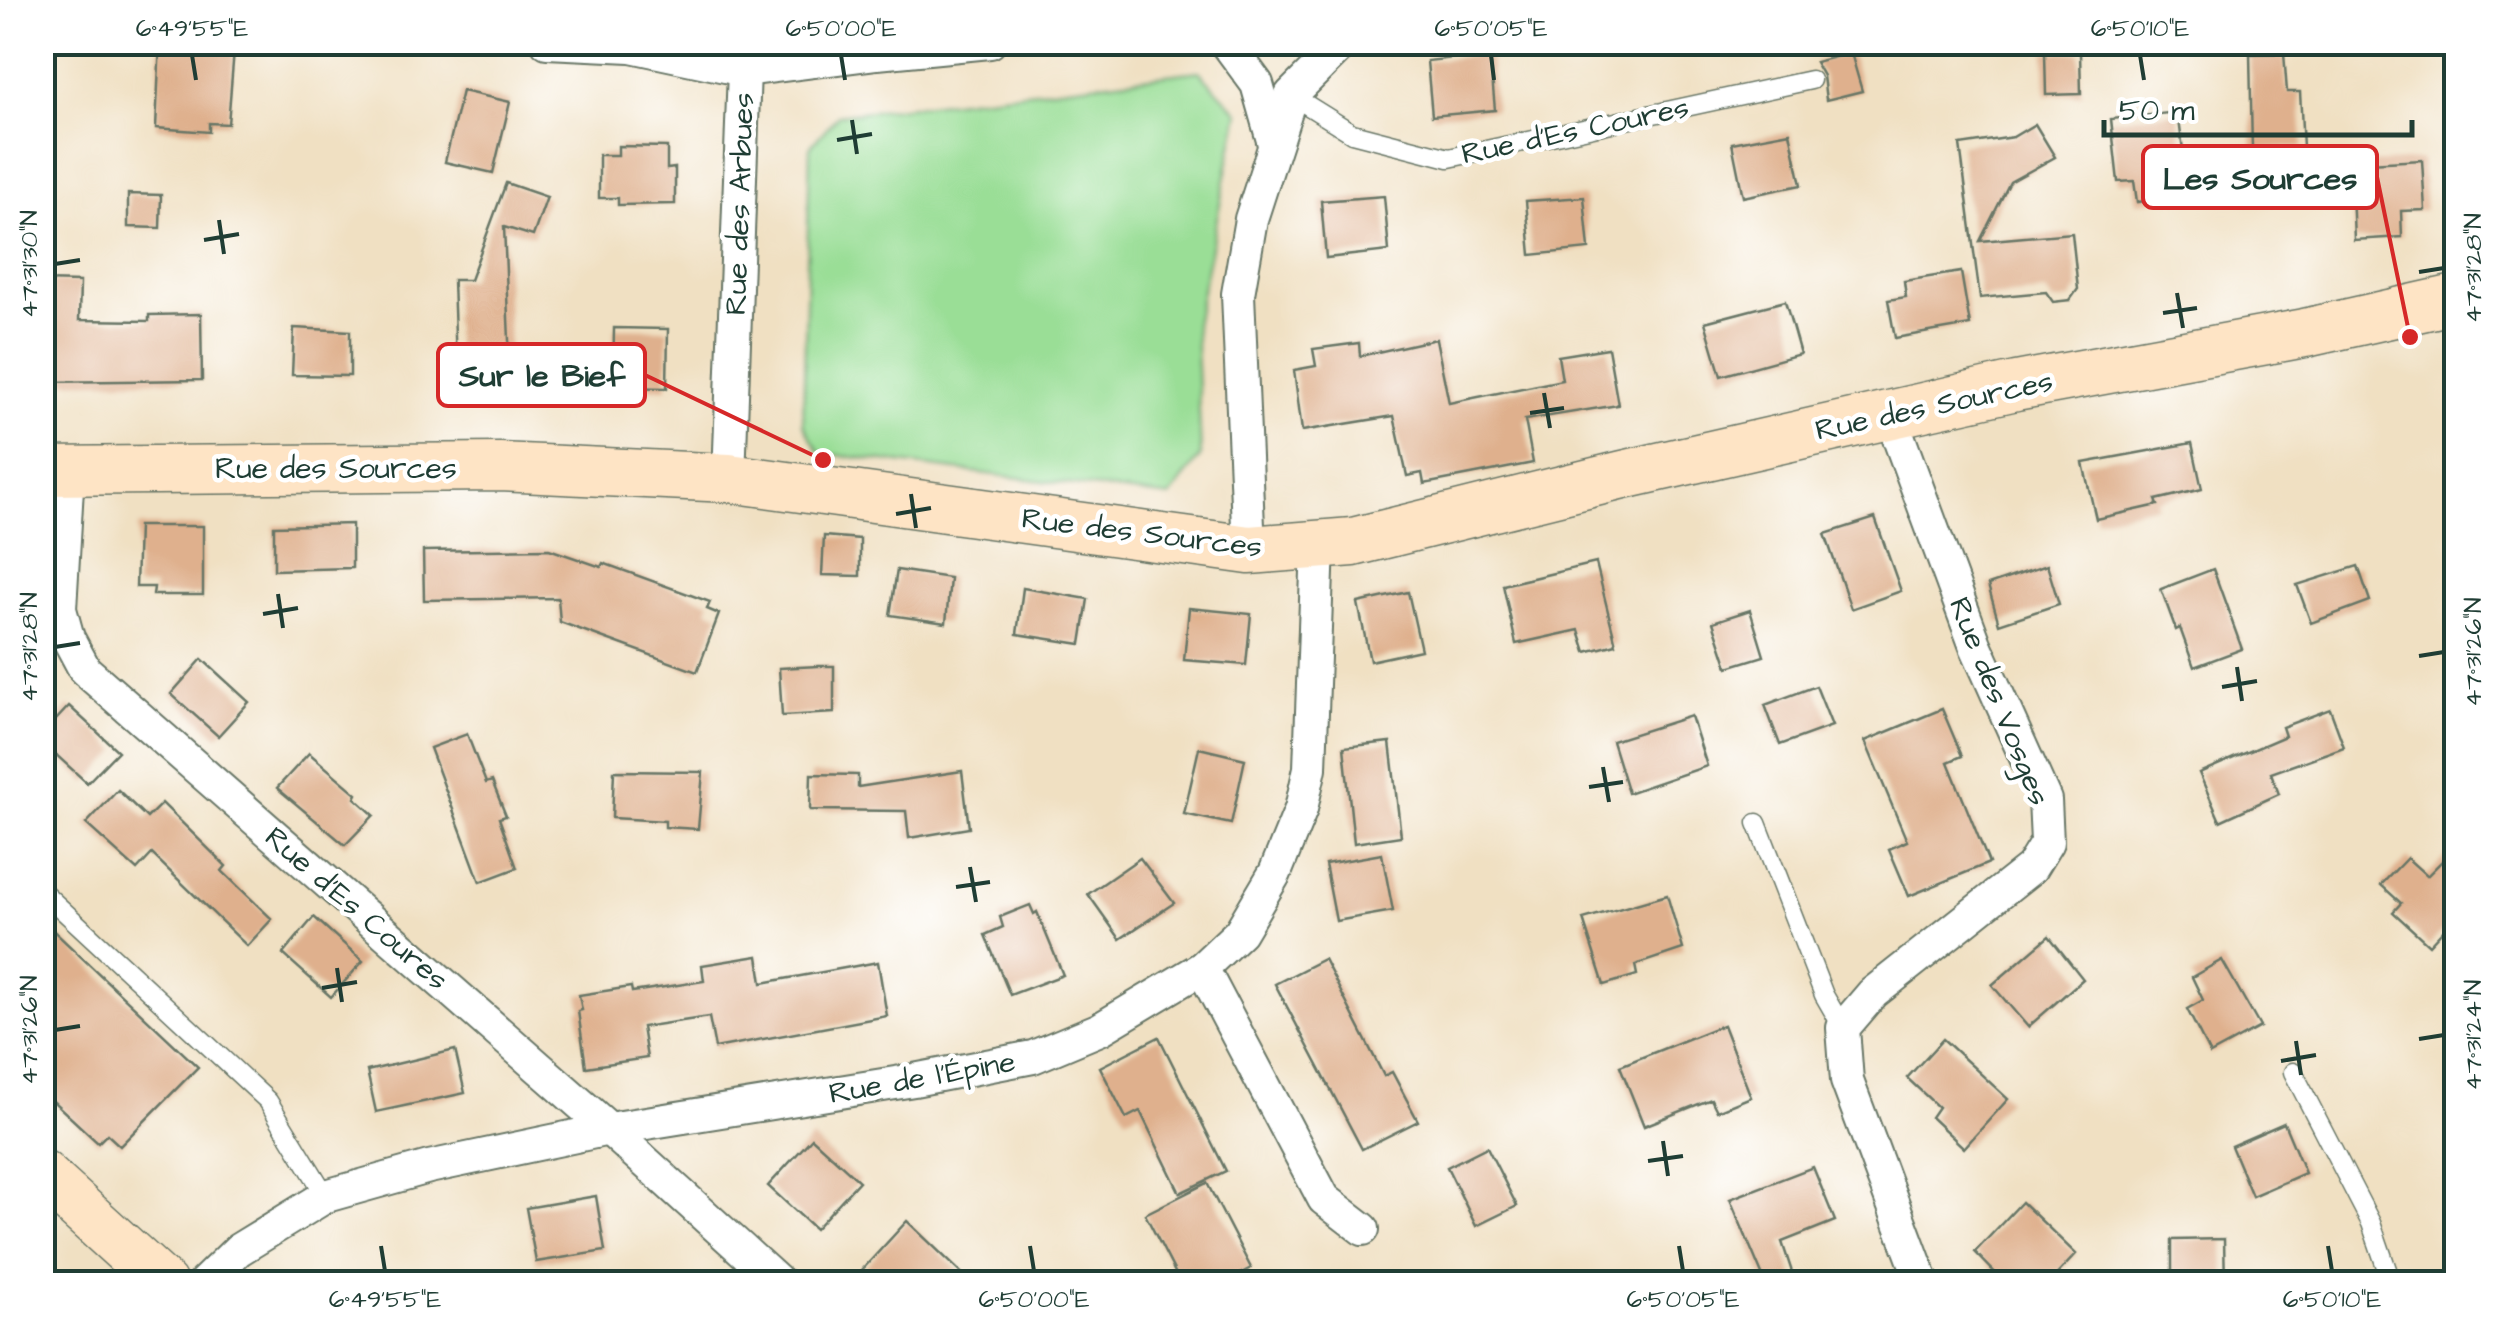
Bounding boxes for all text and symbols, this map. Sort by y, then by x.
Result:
text: 6°49'55"E [136,11,248,46]
text: 6°50'00"E [786,11,897,46]
text: 6°50'05"E [1435,11,1548,46]
text: 6°50'10"E [2091,11,2189,46]
scale bar [2104,75,2412,137]
street label: Rue d'Es Coures [1458,86,1693,176]
text: 50 m [2119,90,2195,132]
street label: Rue des Arbues [715,92,765,316]
callout: Les Sources [2143,146,2377,208]
text: Les Sources [2163,157,2357,202]
text: 47°31'30"N [12,210,47,318]
text: 47°31'28"N [2456,213,2491,323]
callout: Sur le Bief [438,344,645,406]
text: Sur le Bief [458,354,626,399]
street label: Rue des Sources [1812,360,2057,452]
street label: Rue des Sources [215,448,457,490]
street label: Rue des Sources [1019,497,1264,569]
street label: Rue des Vosges [1937,591,2060,812]
text: 47°31'28"N [12,592,47,702]
text: 47°31'26"N [2456,597,2491,707]
street label: Rue d'Es Coures [255,817,457,1000]
text: 47°31'26"N [12,975,47,1085]
text: 47°31'24"N [2456,980,2491,1090]
street label: Rue de l'Épine [826,1041,1019,1115]
text: 6°49'55"E [329,1282,441,1317]
text: 6°50'00"E [979,1282,1090,1317]
text: 6°50'05"E [1627,1282,1740,1317]
text: 6°50'10"E [2283,1282,2381,1317]

